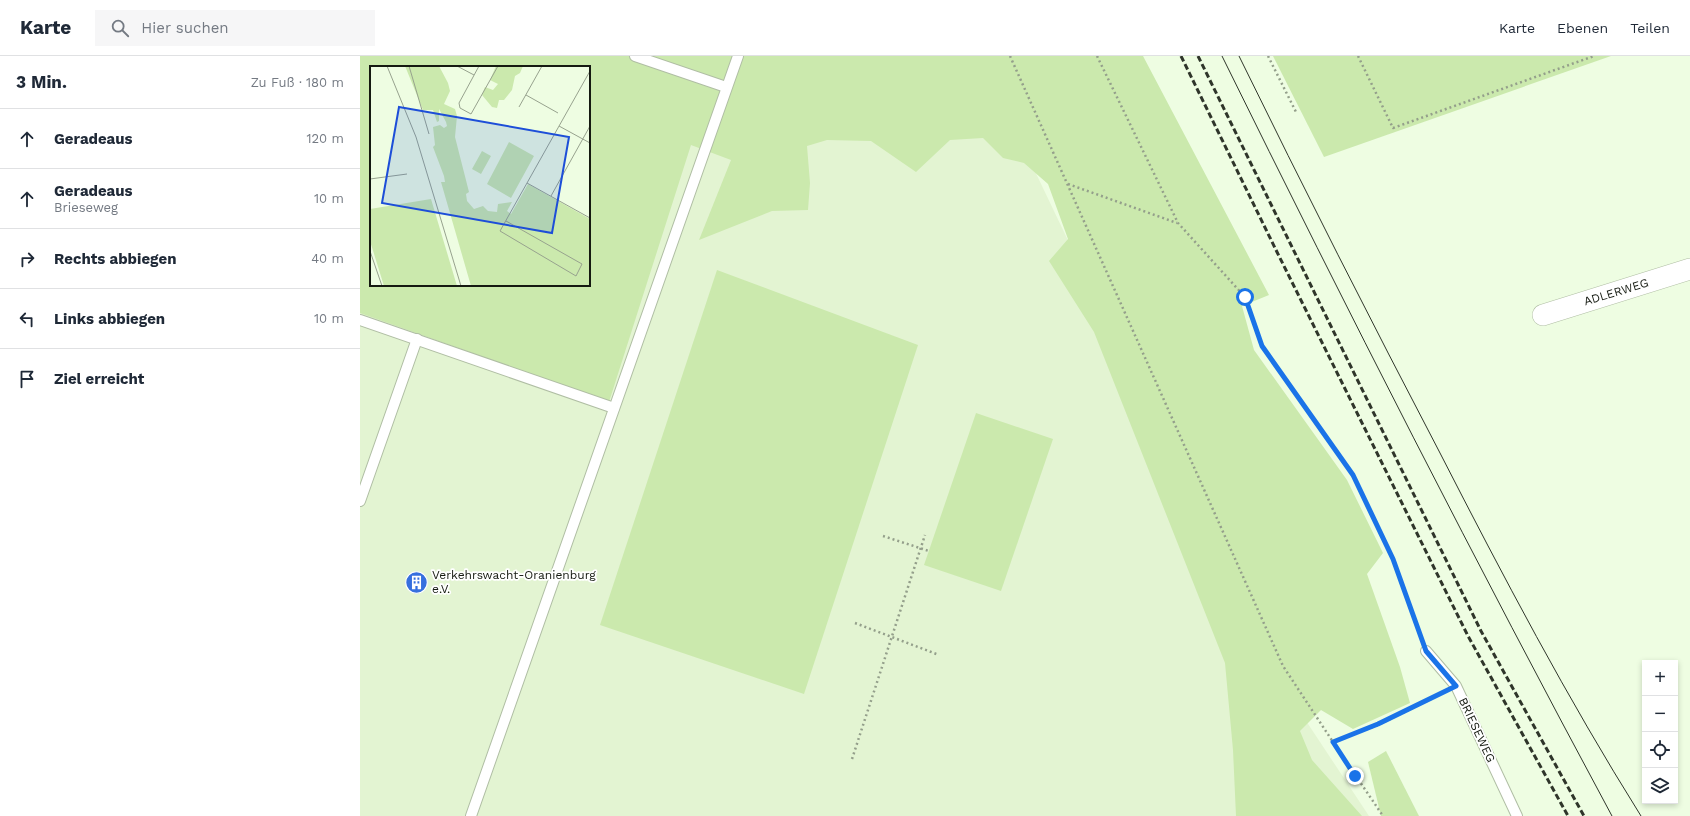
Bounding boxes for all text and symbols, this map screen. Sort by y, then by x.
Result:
search box [95,10,375,46]
text: Karte [20,16,71,39]
icon: search [109,17,131,39]
text: Hier suchen [141,19,229,37]
text: Karte [1499,20,1535,36]
text: Ebenen [1557,20,1608,36]
text: Teilen [1630,20,1670,36]
inset map [370,66,590,286]
text: 3 Min. [16,72,67,92]
text: Zu Fuß · 180 m [251,75,344,90]
icon: ahead [16,128,38,150]
text: Geradeaus [54,130,133,148]
text: 120 m [306,131,344,146]
text: Geradeaus [54,182,133,200]
icon: ahead [16,188,38,210]
text: 10 m [314,191,344,206]
text: Brieseweg [54,200,118,215]
icon: right [16,248,38,270]
text: Rechts abbiegen [54,250,176,268]
text: 40 m [311,251,344,266]
street label: ADLERWEG [1582,276,1650,308]
route start [1236,288,1254,306]
icon: left [16,308,38,330]
text: Links abbiegen [54,310,165,328]
text: 10 m [314,311,344,326]
icon: arrive [16,368,38,390]
text: Ziel erreicht [54,370,144,388]
place label: Verkehrswacht-Oranienburg e.V. [432,568,596,596]
building icon: Verkehrswacht-Oranienburg e.V. [404,569,430,595]
map controls [1642,660,1678,804]
button: + [1642,660,1678,696]
street label: BRIESEWEG [1456,695,1498,765]
button: − [1642,696,1678,732]
button: locate [1642,732,1678,768]
route end [1346,767,1364,785]
button: layers [1642,768,1678,804]

